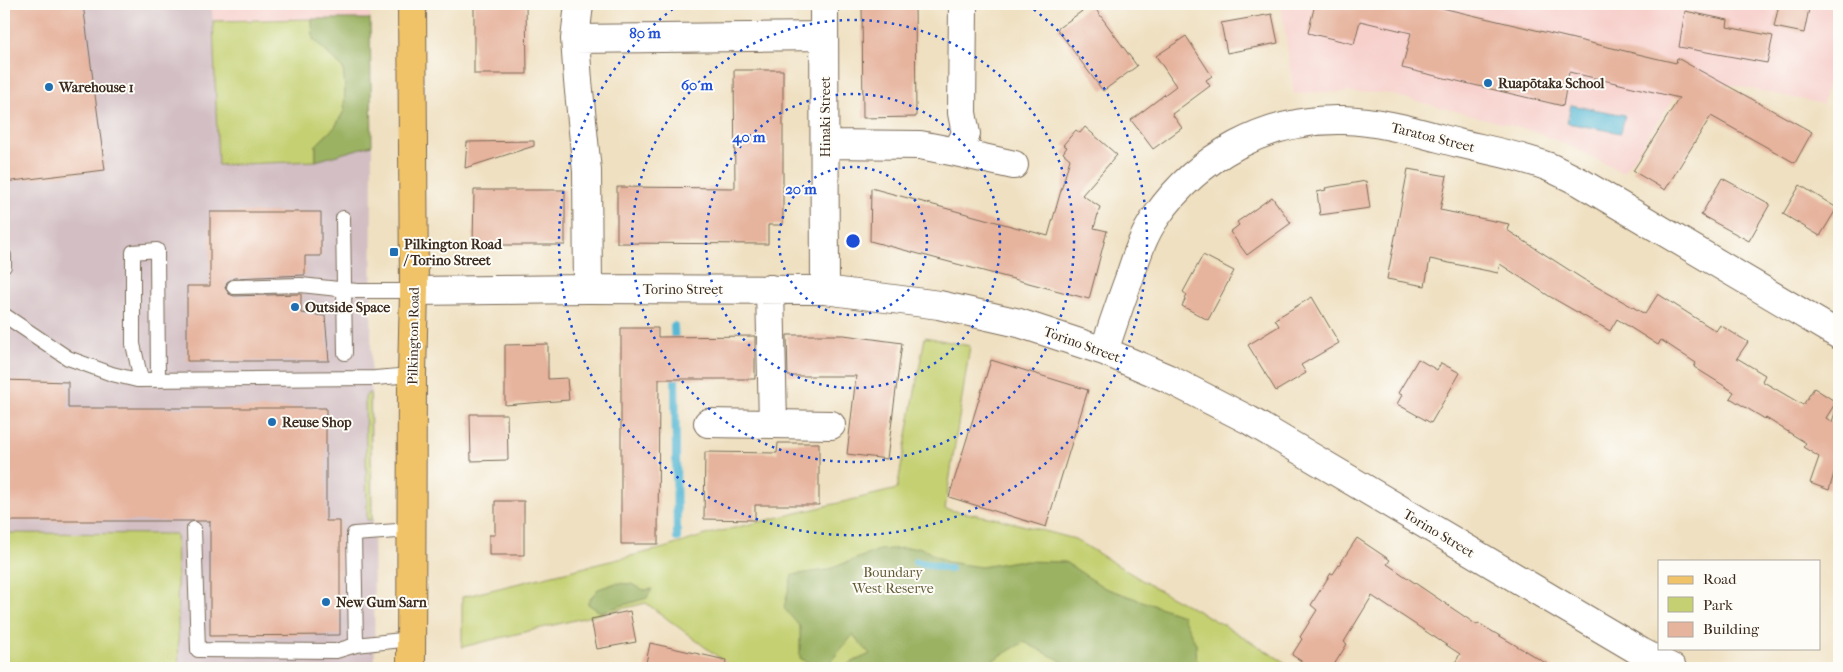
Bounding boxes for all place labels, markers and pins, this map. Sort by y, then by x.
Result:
place label: Ruapōtaka School [1498,75,1604,92]
marker: Ruapōtaka School [1482,77,1494,89]
place label: Warehouse 1 [58,79,134,96]
marker: Warehouse 1 [43,81,55,93]
centre of rings [844,232,862,250]
place label: Pilkington Road / Torino Street [403,236,503,269]
marker: Pilkington Road / Torino Street [388,246,400,258]
place label: Outside Space [305,299,390,316]
marker: Outside Space [289,301,301,313]
place label: Reuse Shop [282,414,352,431]
marker: Reuse Shop [266,416,278,428]
place label: New Gum Sarn [336,594,428,611]
marker: New Gum Sarn [320,596,332,608]

